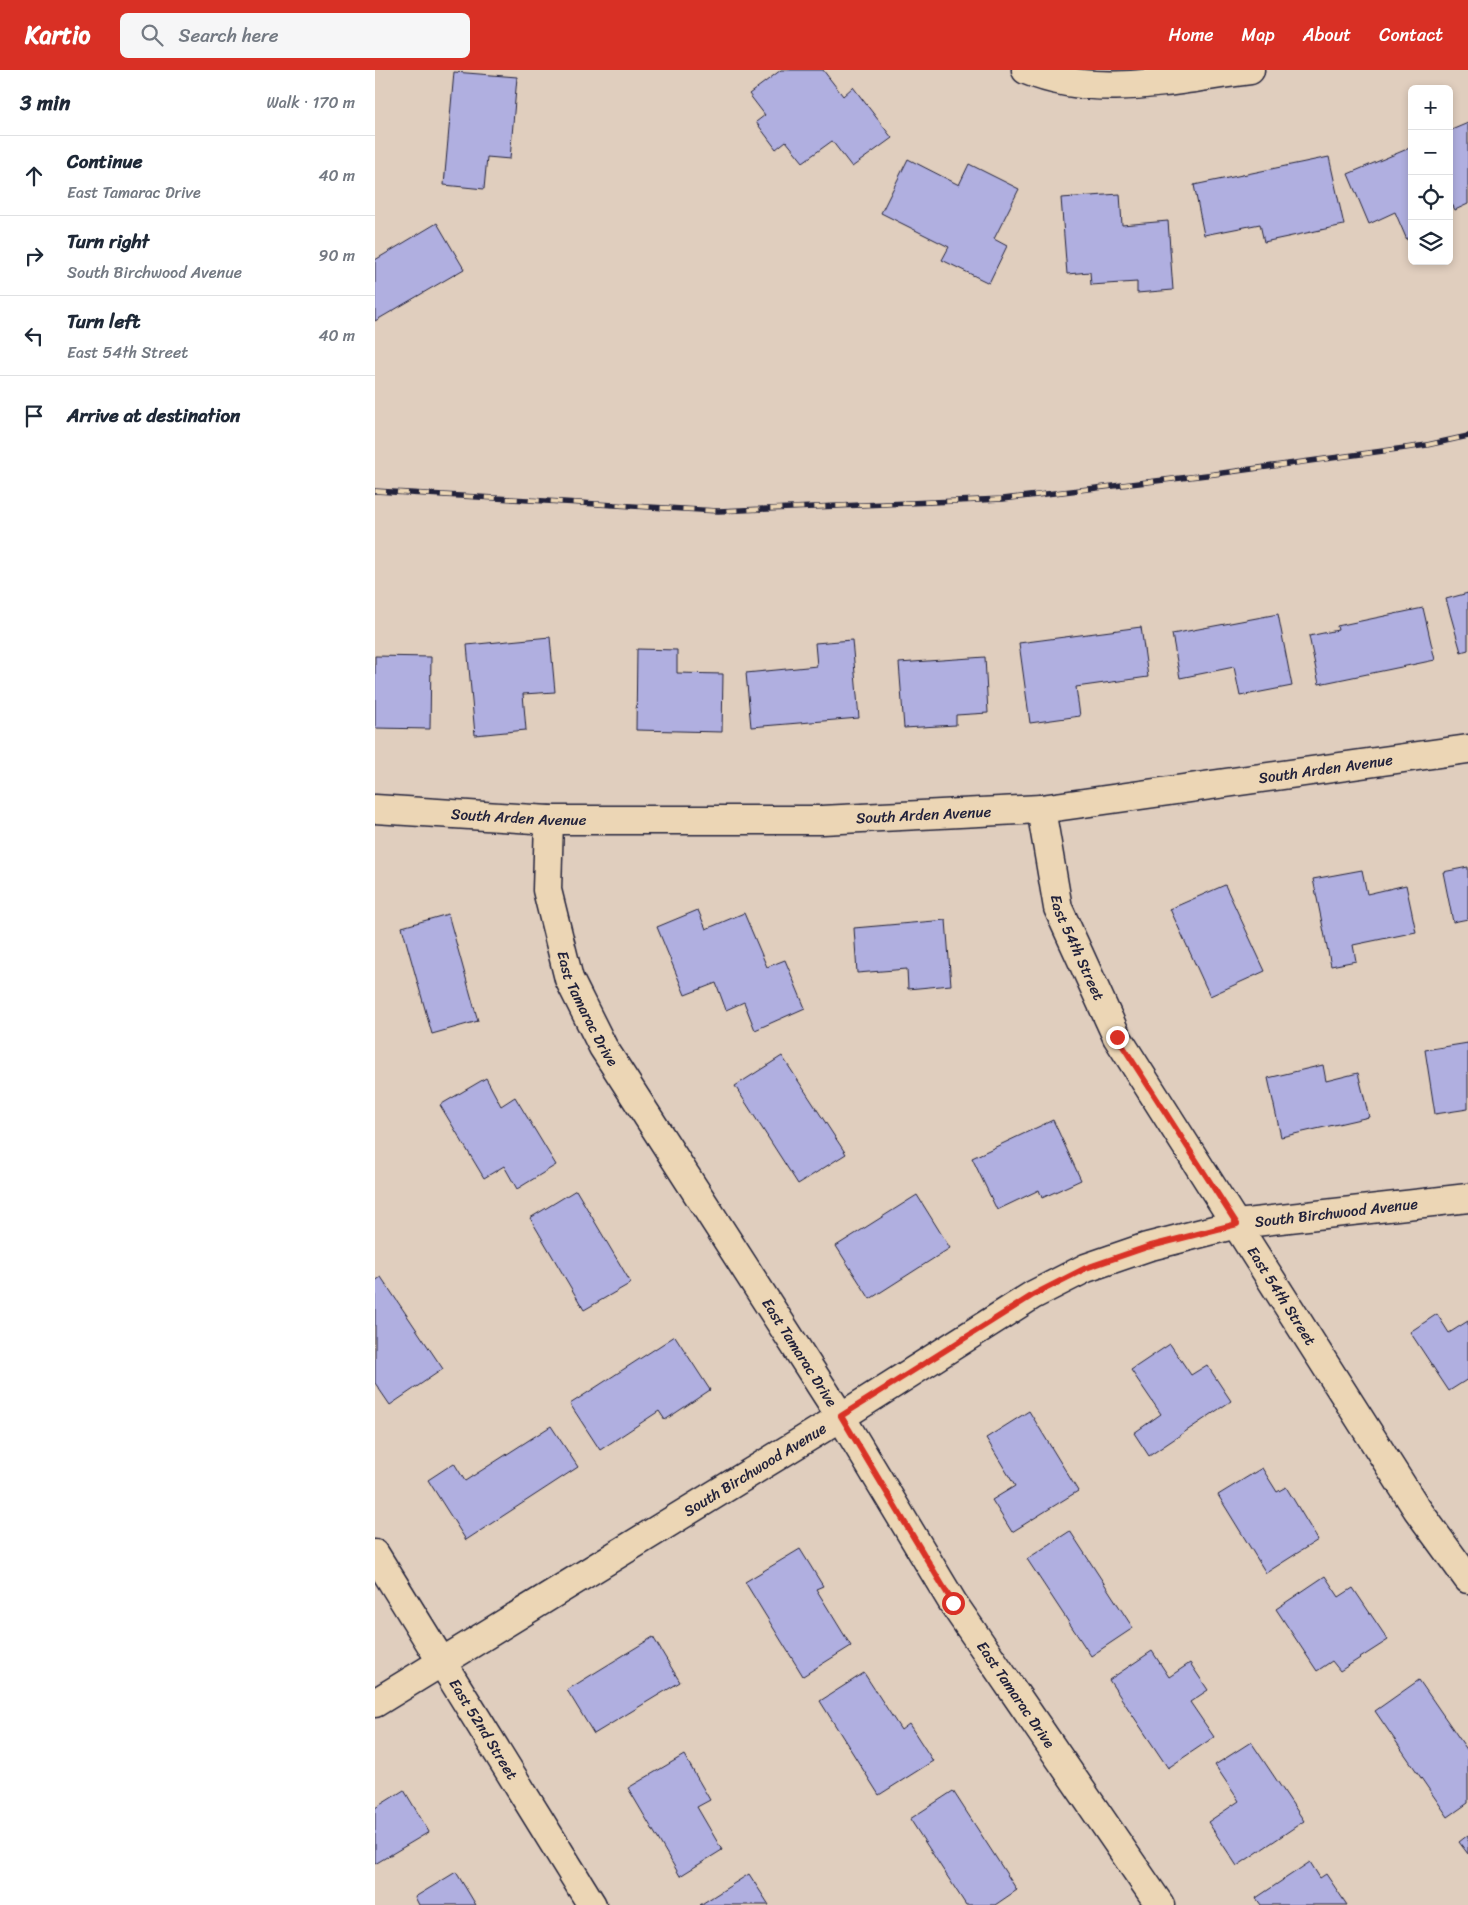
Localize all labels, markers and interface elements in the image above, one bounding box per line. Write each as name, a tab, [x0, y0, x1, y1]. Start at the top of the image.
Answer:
search box	[120, 13, 470, 58]
text: Kartio	[25, 14, 90, 56]
text: Search here	[178, 19, 279, 52]
text: Home	[1169, 19, 1214, 51]
text: Map	[1242, 19, 1275, 51]
text: About	[1303, 19, 1351, 51]
text: Contact	[1379, 19, 1443, 51]
icon: search	[138, 21, 166, 49]
text: 3 min	[20, 84, 70, 122]
map controls	[1408, 85, 1453, 265]
button: +	[1408, 85, 1453, 130]
text: Walk · 170 m	[266, 88, 355, 117]
button: −	[1408, 130, 1453, 175]
text: Continue	[67, 145, 143, 178]
text: 40 m	[318, 161, 355, 190]
icon: ahead	[20, 162, 48, 190]
button: locate	[1408, 175, 1453, 220]
text: East Tamarac Drive	[67, 178, 201, 207]
button: layers	[1408, 220, 1453, 265]
text: Turn right	[67, 225, 149, 258]
text: 90 m	[319, 241, 355, 270]
icon: right	[20, 242, 48, 270]
text: South Birchwood Avenue	[67, 258, 242, 287]
text: Turn left	[67, 305, 140, 338]
text: 40 m	[318, 321, 355, 350]
icon: left	[20, 322, 48, 350]
text: East 54th Street	[67, 338, 188, 367]
text: Arrive at destination	[67, 399, 240, 432]
icon: arrive	[20, 402, 48, 430]
street label: South Arden Avenue	[1257, 747, 1395, 791]
street label: South Arden Avenue	[855, 799, 992, 831]
street label: South Arden Avenue	[450, 801, 587, 833]
street label: East 54th Street	[1043, 893, 1112, 1005]
street label: East Tamarac Drive	[550, 948, 625, 1072]
route end	[1106, 1026, 1129, 1049]
street label: South Birchwood Avenue	[1253, 1191, 1420, 1235]
street label: East 54th Street	[1240, 1241, 1323, 1351]
street label: East Tamarac Drive	[755, 1293, 844, 1412]
street label: South Birchwood Avenue	[678, 1416, 832, 1524]
route start	[942, 1592, 965, 1615]
street label: East Tamarac Drive	[970, 1636, 1062, 1754]
street label: East 52nd Street	[442, 1673, 525, 1785]

